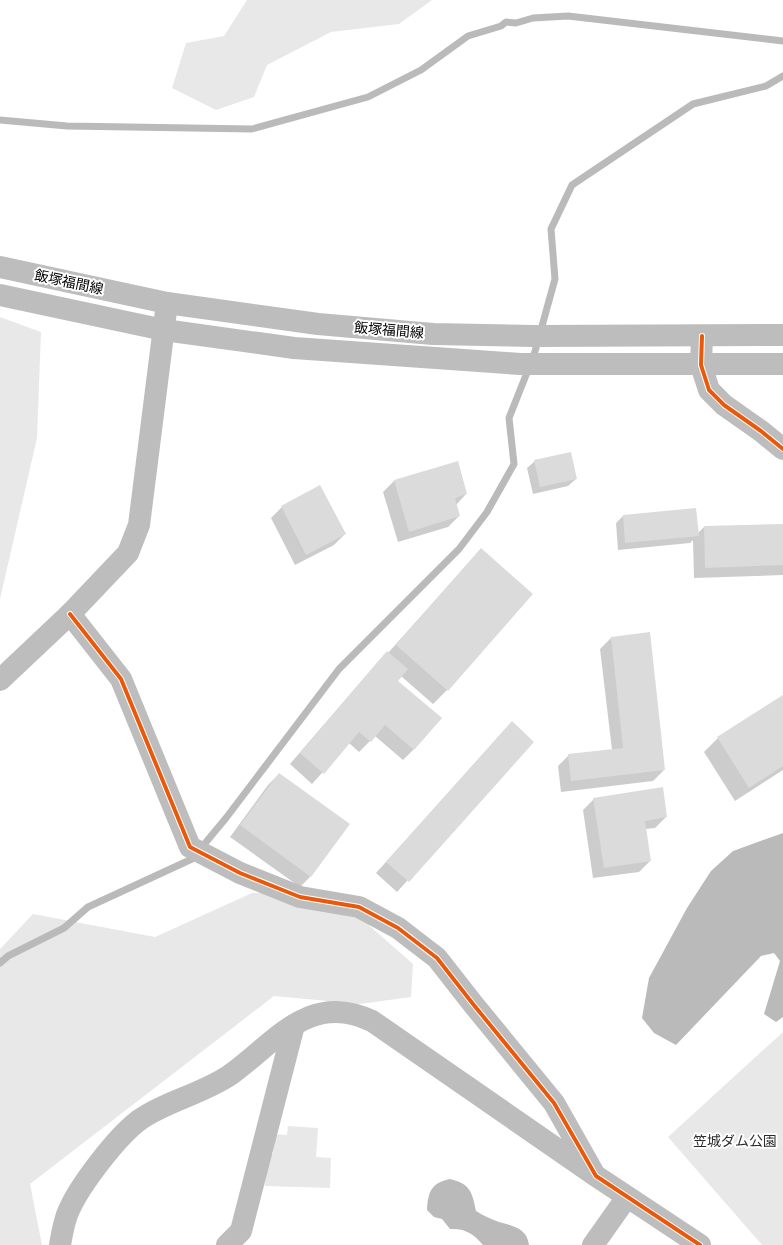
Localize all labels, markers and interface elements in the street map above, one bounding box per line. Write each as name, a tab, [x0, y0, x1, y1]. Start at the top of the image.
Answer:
street label: 飯塚福間線	[33, 266, 105, 299]
street label: 飯塚福間線	[353, 318, 425, 343]
park label: 笠城ダム公園	[693, 1132, 777, 1151]

